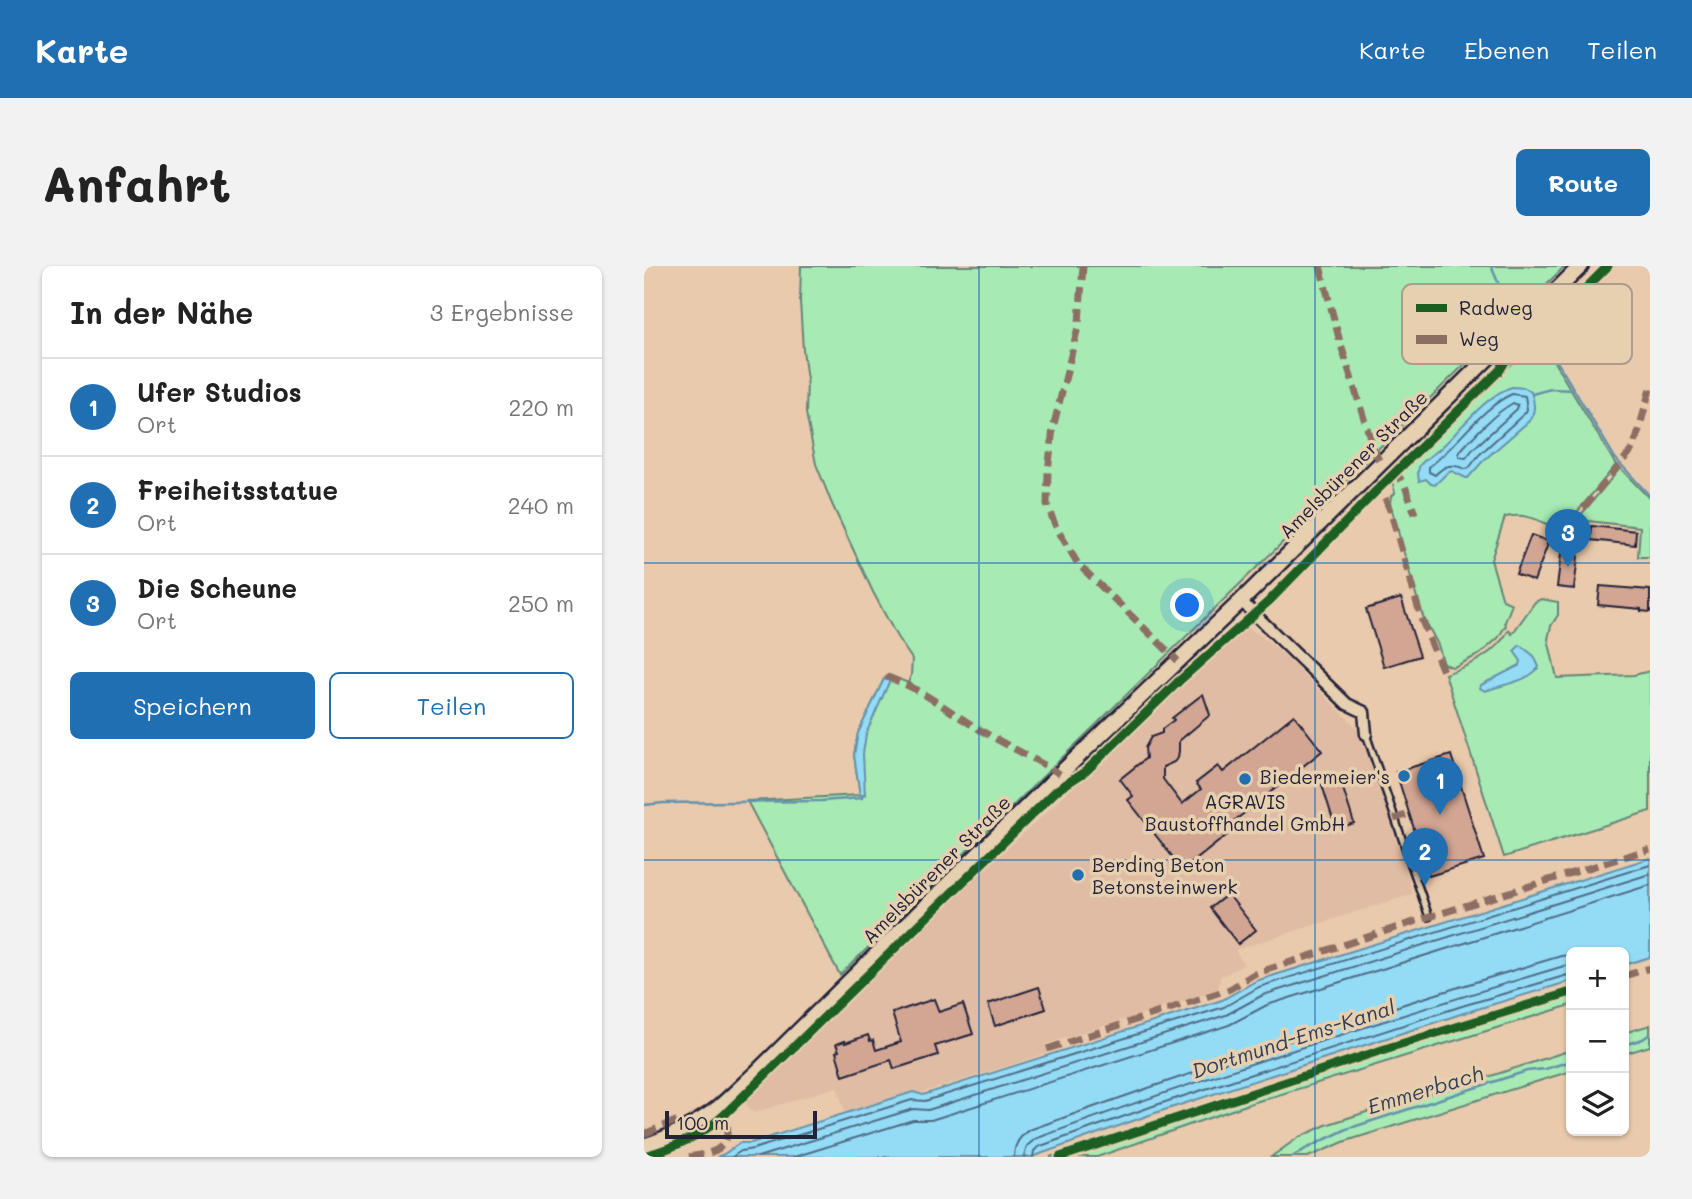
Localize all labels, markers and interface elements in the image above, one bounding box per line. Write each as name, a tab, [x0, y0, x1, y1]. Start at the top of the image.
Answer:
text: Karte	[35, 28, 129, 71]
text: Karte	[1359, 34, 1426, 65]
text: Ebenen	[1464, 34, 1549, 65]
text: Teilen	[1587, 34, 1657, 65]
button: Route	[1516, 149, 1650, 216]
text: Anfahrt	[42, 151, 231, 214]
legend	[1402, 284, 1632, 364]
text: In der Nähe	[70, 292, 253, 332]
text: Radweg	[1459, 295, 1533, 320]
text: 3 Ergebnisse	[430, 297, 574, 327]
text: Weg	[1459, 326, 1498, 351]
text: Ufer Studios	[137, 375, 302, 409]
street label: Amelsbürener Straße	[1273, 384, 1433, 544]
text: 1	[88, 392, 98, 422]
text: 220 m	[508, 392, 574, 422]
text: Ort	[137, 409, 177, 439]
text: Freiheitsstatue	[137, 473, 338, 507]
text: 2	[87, 490, 99, 520]
text: 240 m	[508, 490, 574, 520]
text: Ort	[137, 507, 177, 537]
pin: 3	[1545, 509, 1591, 567]
text: Die Scheune	[137, 571, 297, 605]
text: 3	[86, 588, 100, 618]
text: 250 m	[508, 588, 574, 618]
your location	[1170, 588, 1204, 622]
text: Ort	[137, 605, 177, 635]
button: Speichern	[70, 672, 315, 739]
button: Teilen	[329, 672, 574, 739]
pin: 1	[1417, 757, 1463, 815]
place label: Biedermeier's	[1260, 764, 1390, 789]
marker: Biedermeier's	[1396, 768, 1412, 784]
marker: AGRAVIS Baustoffhandel GmbH	[1237, 771, 1253, 787]
street label: Amelsbürener Straße	[856, 789, 1016, 949]
place label: AGRAVIS Baustoffhandel GmbH	[1145, 789, 1345, 836]
pin: 2	[1402, 828, 1448, 886]
place label: Berding Beton Betonsteinwerk	[1092, 852, 1238, 899]
marker: Berding Beton Betonsteinwerk	[1070, 867, 1086, 883]
map controls	[1566, 947, 1629, 1136]
button: +	[1566, 947, 1629, 1010]
water label: Dortmund-Ems-Kanal	[1188, 992, 1399, 1084]
button: −	[1566, 1010, 1629, 1073]
water label: Emmerbach	[1364, 1059, 1486, 1119]
button: layers	[1566, 1073, 1629, 1136]
scale bar	[665, 1108, 817, 1140]
text: 100 m	[676, 1110, 729, 1135]

